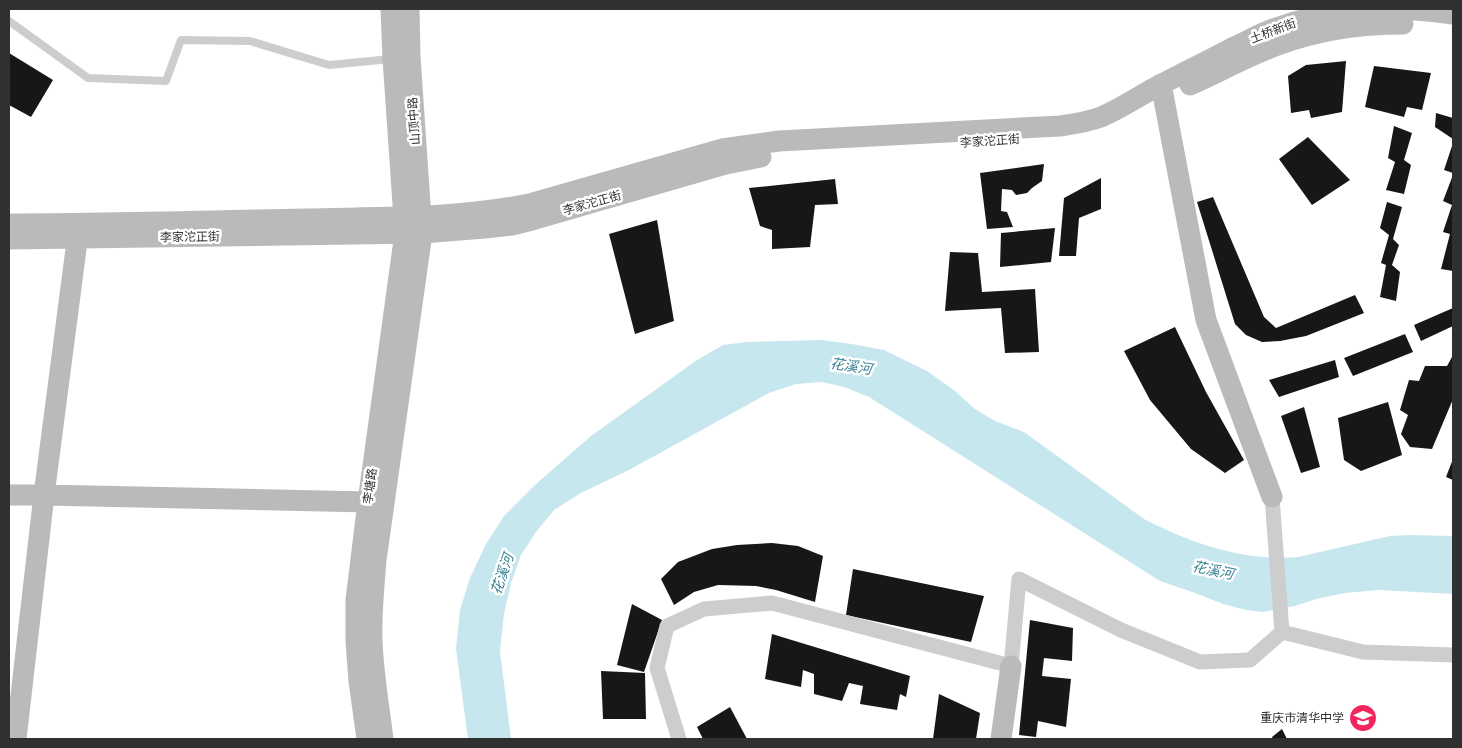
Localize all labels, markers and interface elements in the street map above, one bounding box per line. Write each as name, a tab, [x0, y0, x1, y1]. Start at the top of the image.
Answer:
street label: 土桥新街	[1247, 13, 1299, 48]
street label: 山顶中路	[402, 96, 425, 146]
street label: 李家沱正街	[959, 129, 1021, 152]
street label: 李家沱正街	[560, 185, 623, 220]
street label: 李家沱正街	[160, 226, 220, 247]
water label: 花溪河	[829, 352, 876, 380]
street label: 李塘路	[358, 467, 381, 505]
water label: 花溪河	[485, 548, 519, 597]
water label: 花溪河	[1190, 555, 1239, 585]
school or university icon: 重庆市清华中学	[1348, 703, 1378, 733]
place label: 重庆市清华中学	[1260, 708, 1344, 727]

